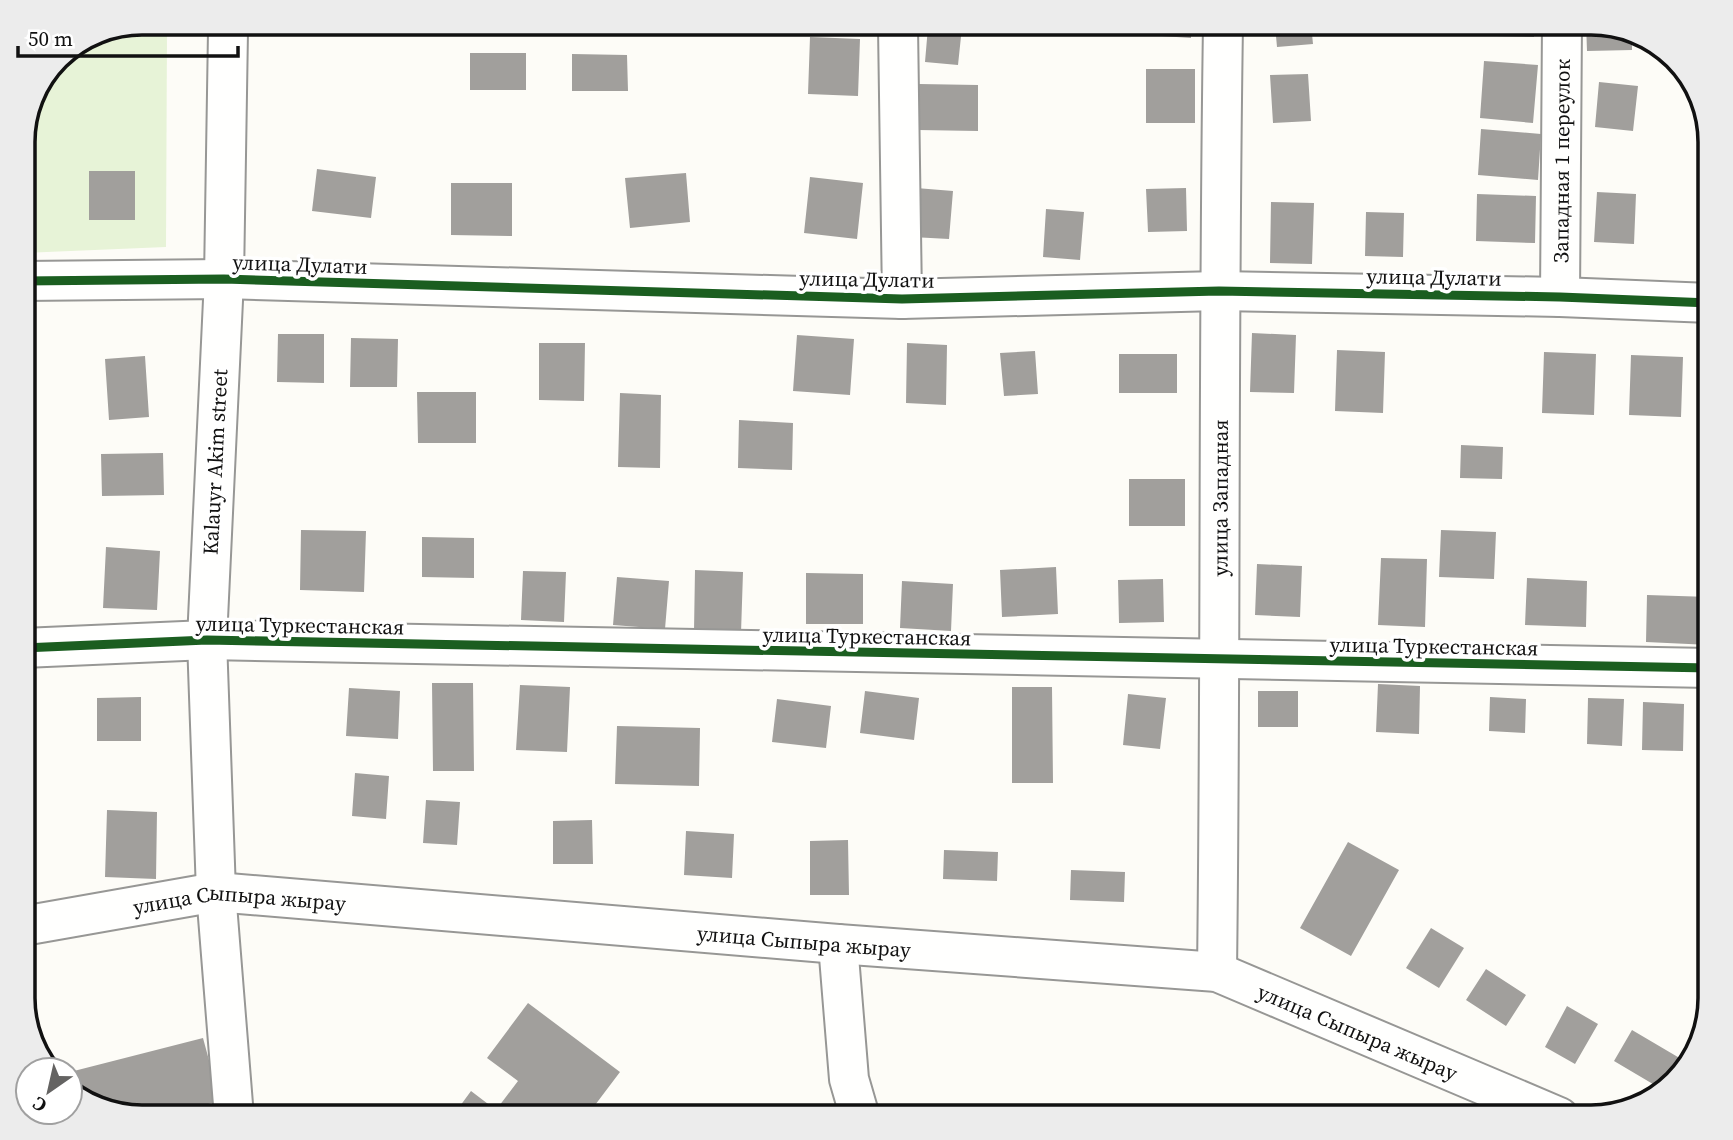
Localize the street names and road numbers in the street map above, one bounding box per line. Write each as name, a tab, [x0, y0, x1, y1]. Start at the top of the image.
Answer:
street label: Западная 1 переулок	[1546, 58, 1576, 263]
street label: улица Дулати	[232, 247, 368, 281]
street label: улица Дулати	[1366, 261, 1502, 293]
street label: улица Дулати	[799, 263, 935, 295]
street label: Kalauyr Akim street	[196, 368, 234, 556]
street label: улица Западная	[1205, 419, 1234, 577]
street label: улица Туркестанская	[195, 609, 405, 641]
street label: улица Туркестанская	[762, 620, 972, 652]
street label: улица Туркестанская	[1329, 630, 1539, 662]
street label: улица Сыпыра жырау	[131, 877, 347, 921]
street label: улица Сыпыра жырау	[696, 918, 912, 964]
street label: улица Сыпыра жырау	[1253, 976, 1462, 1087]

